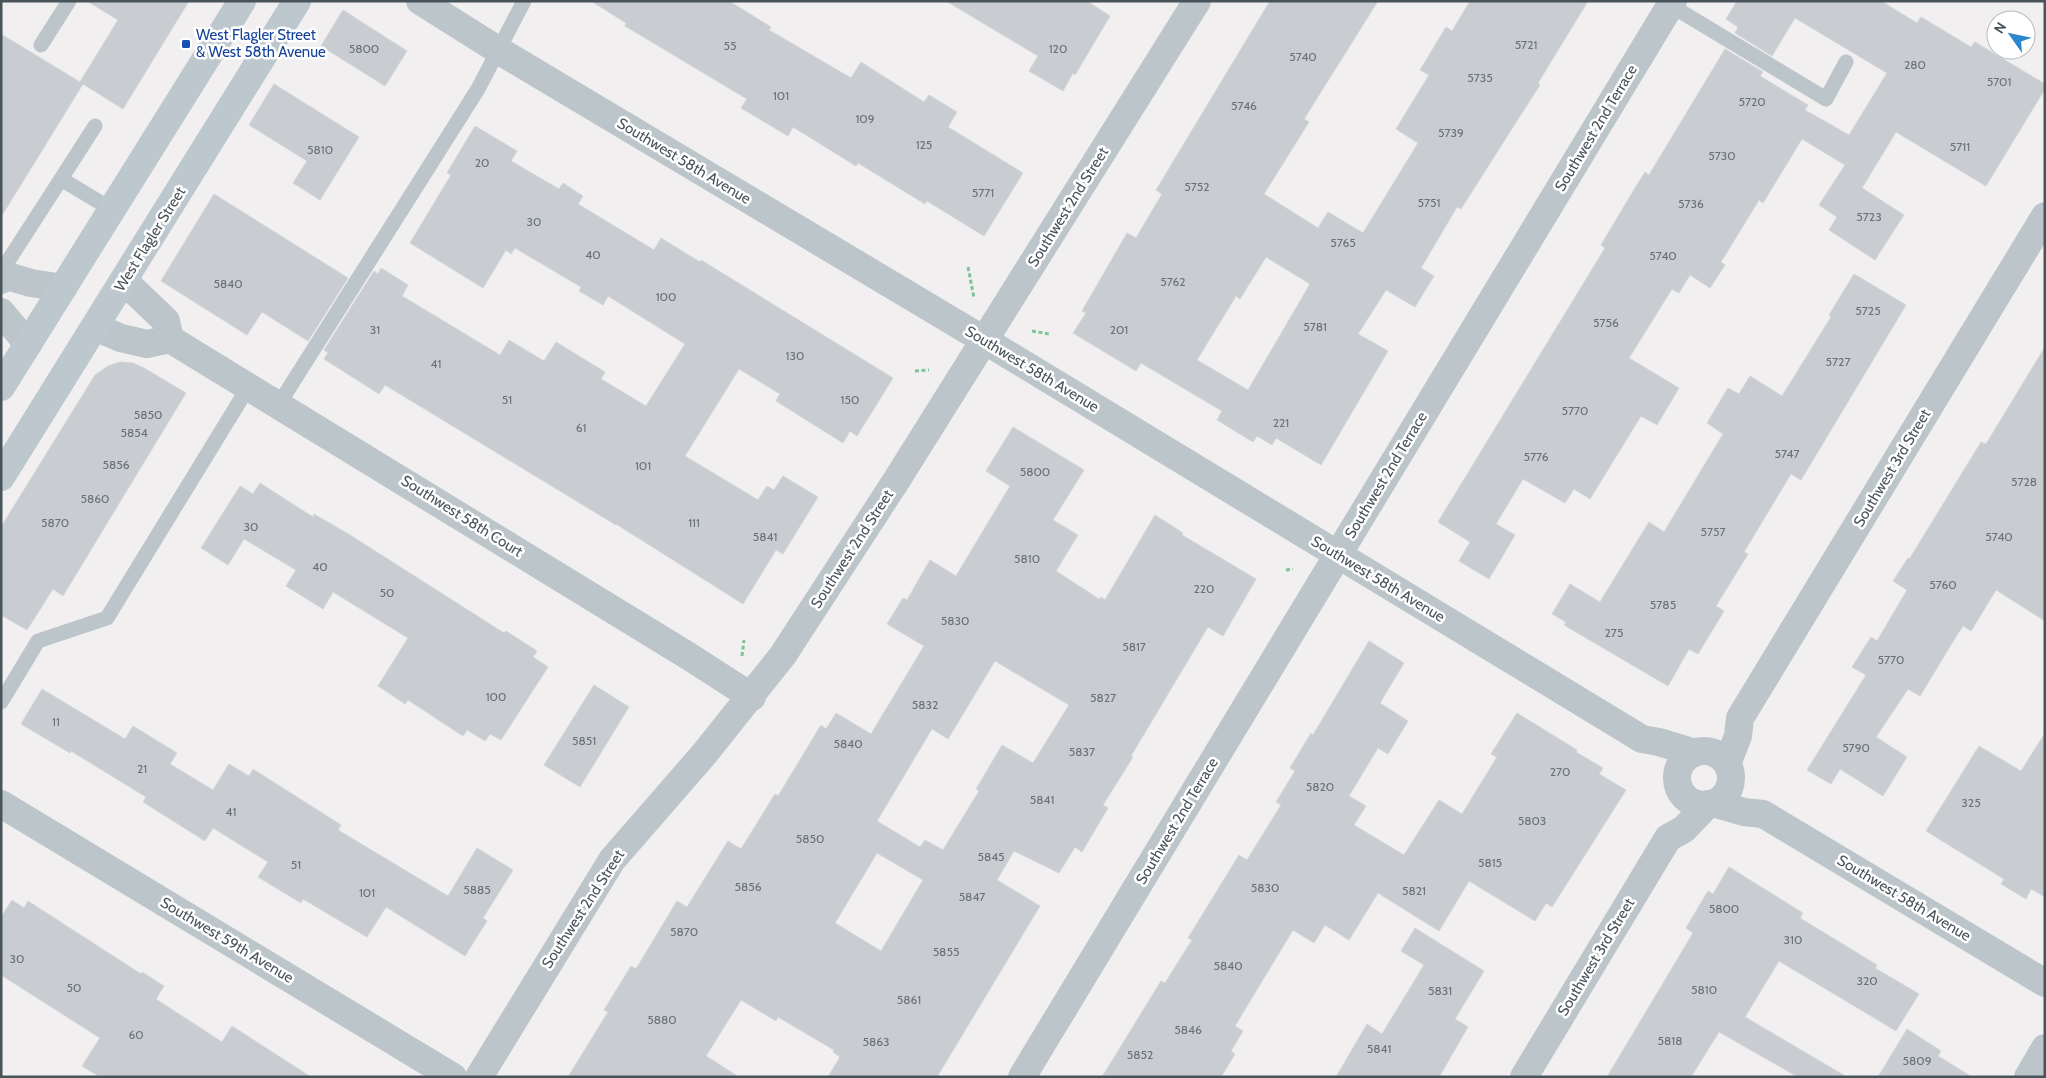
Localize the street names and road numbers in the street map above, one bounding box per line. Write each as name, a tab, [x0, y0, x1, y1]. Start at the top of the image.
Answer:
street label: Southwest 2nd Terrace	[1551, 61, 1641, 195]
street label: Southwest 58th Avenue	[614, 114, 754, 208]
street label: Southwest 2nd Street	[1024, 144, 1112, 270]
street label: West Flagler Street	[111, 183, 189, 295]
street label: Southwest 58th Avenue	[962, 322, 1102, 416]
street label: Southwest 3rd Street	[1850, 406, 1934, 530]
street label: Southwest 2nd Terrace	[1341, 408, 1431, 542]
street label: Southwest 58th Court	[398, 471, 526, 561]
street label: Southwest 2nd Street	[807, 486, 897, 612]
street label: Southwest 58th Avenue	[1308, 532, 1448, 626]
street label: Southwest 2nd Terrace	[1132, 754, 1222, 888]
street label: Southwest 2nd Street	[538, 846, 628, 972]
street label: Southwest 58th Avenue	[1834, 851, 1974, 945]
street label: Southwest 59th Avenue	[157, 893, 297, 987]
street label: Southwest 3rd Street	[1554, 895, 1638, 1019]

